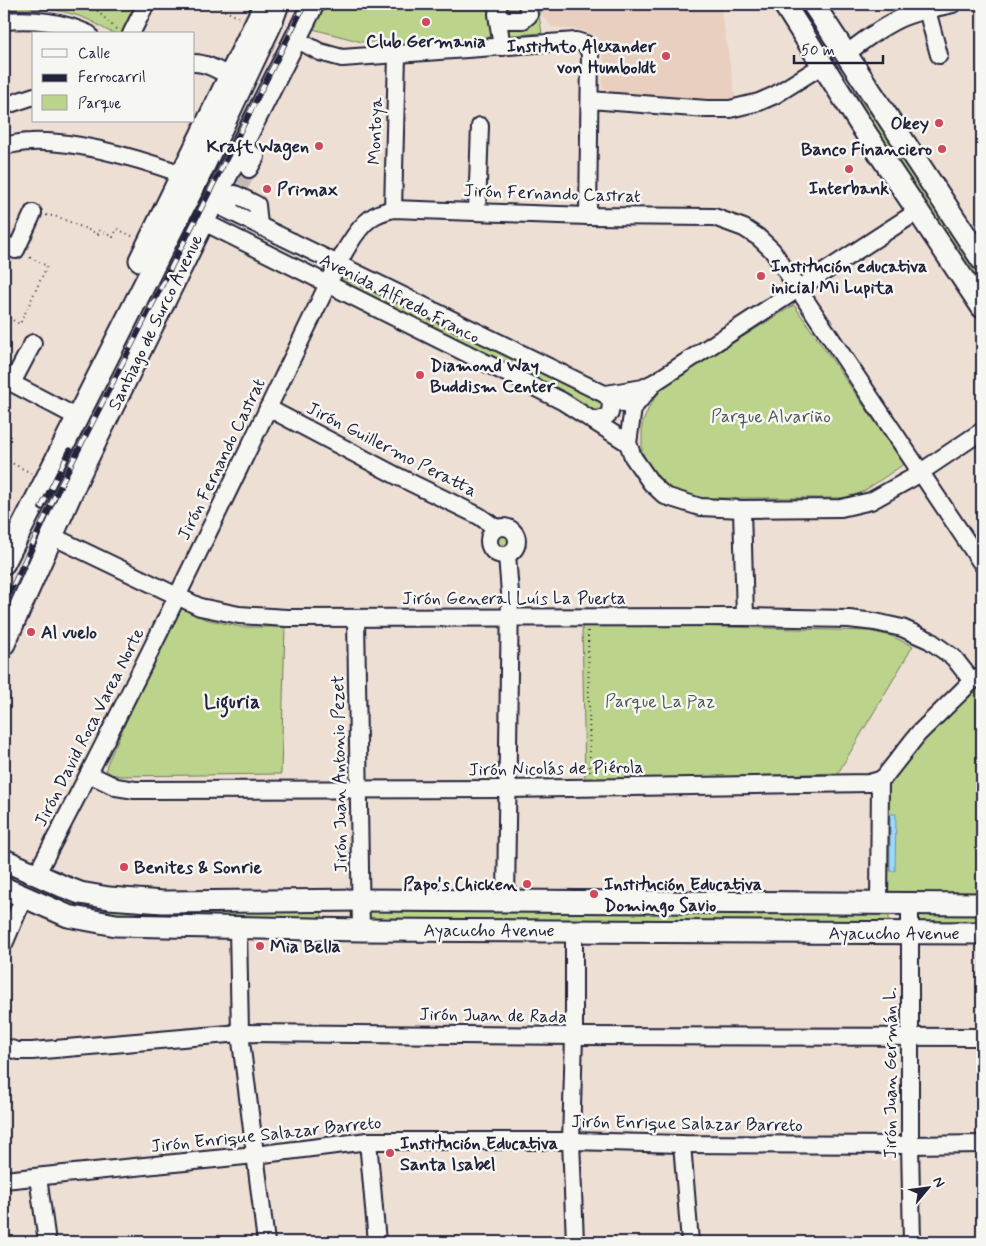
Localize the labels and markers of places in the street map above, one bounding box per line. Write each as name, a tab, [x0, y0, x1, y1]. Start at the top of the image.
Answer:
marker: Club Germania	[420, 16, 432, 28]
place label: Club Germania	[366, 30, 486, 54]
place label: Instituto Alexander von Humboldt	[507, 35, 657, 80]
marker: Instituto Alexander von Humboldt	[660, 50, 672, 62]
place label: Okey	[890, 112, 929, 136]
marker: Okey	[933, 117, 945, 129]
place label: Kraft Wagen	[207, 135, 309, 161]
place label: Banco Financiero	[801, 138, 933, 162]
marker: Kraft Wagen	[313, 140, 325, 152]
marker: Banco Financiero	[936, 143, 948, 155]
marker: Interbank	[843, 163, 855, 175]
place label: Interbank	[809, 177, 889, 201]
place label: Primax	[277, 178, 339, 202]
marker: Primax	[261, 183, 273, 195]
place label: Institución educativa inicial Mi Lupita	[771, 255, 927, 300]
marker: Institución educativa inicial Mi Lupita	[755, 270, 767, 282]
place label: Diamond Way Buddism Center	[430, 354, 555, 399]
marker: Diamond Way Buddism Center	[414, 369, 426, 381]
place label: Al vuelo	[41, 621, 97, 645]
marker: Al vuelo	[25, 626, 37, 638]
place label: Benites & Sonrie	[134, 856, 263, 880]
marker: Benites & Sonrie	[118, 861, 130, 873]
place label: Papo's Chicken	[403, 873, 518, 897]
place label: Institución Educativa Domingo Savio	[604, 873, 762, 918]
marker: Papo's Chicken	[521, 878, 533, 890]
marker: Institución Educativa Domingo Savio	[588, 888, 600, 900]
place label: Mia Bella	[270, 935, 341, 959]
marker: Mia Bella	[254, 940, 266, 952]
place label: Institución Educativa Santa Isabel	[400, 1132, 558, 1177]
marker: Institución Educativa Santa Isabel	[384, 1147, 396, 1159]

